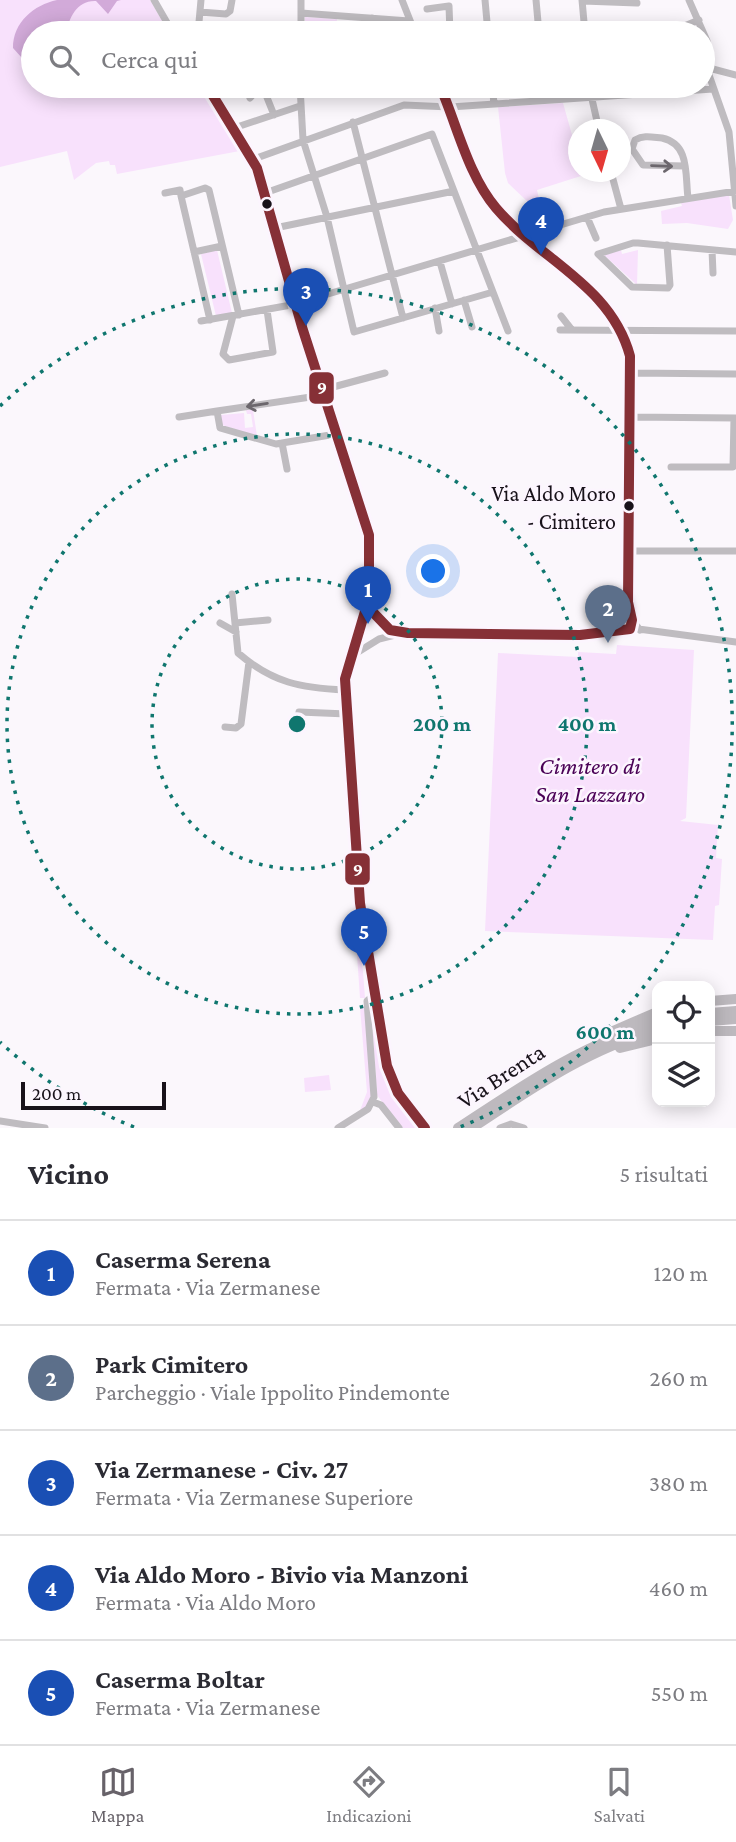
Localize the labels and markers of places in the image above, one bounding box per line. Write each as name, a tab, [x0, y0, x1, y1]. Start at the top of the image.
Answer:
unlabelled marker	[260, 197, 274, 211]
pin: 4	[518, 197, 564, 255]
pin: 3	[283, 268, 329, 326]
place label: Via Aldo Moro - Cimitero	[491, 481, 616, 534]
marker: Via Aldo Moro - Cimitero	[622, 499, 636, 513]
pin: 1	[345, 566, 391, 624]
pin: 2	[585, 585, 631, 643]
centre of rings	[285, 712, 309, 736]
pin: 5	[341, 908, 387, 966]

